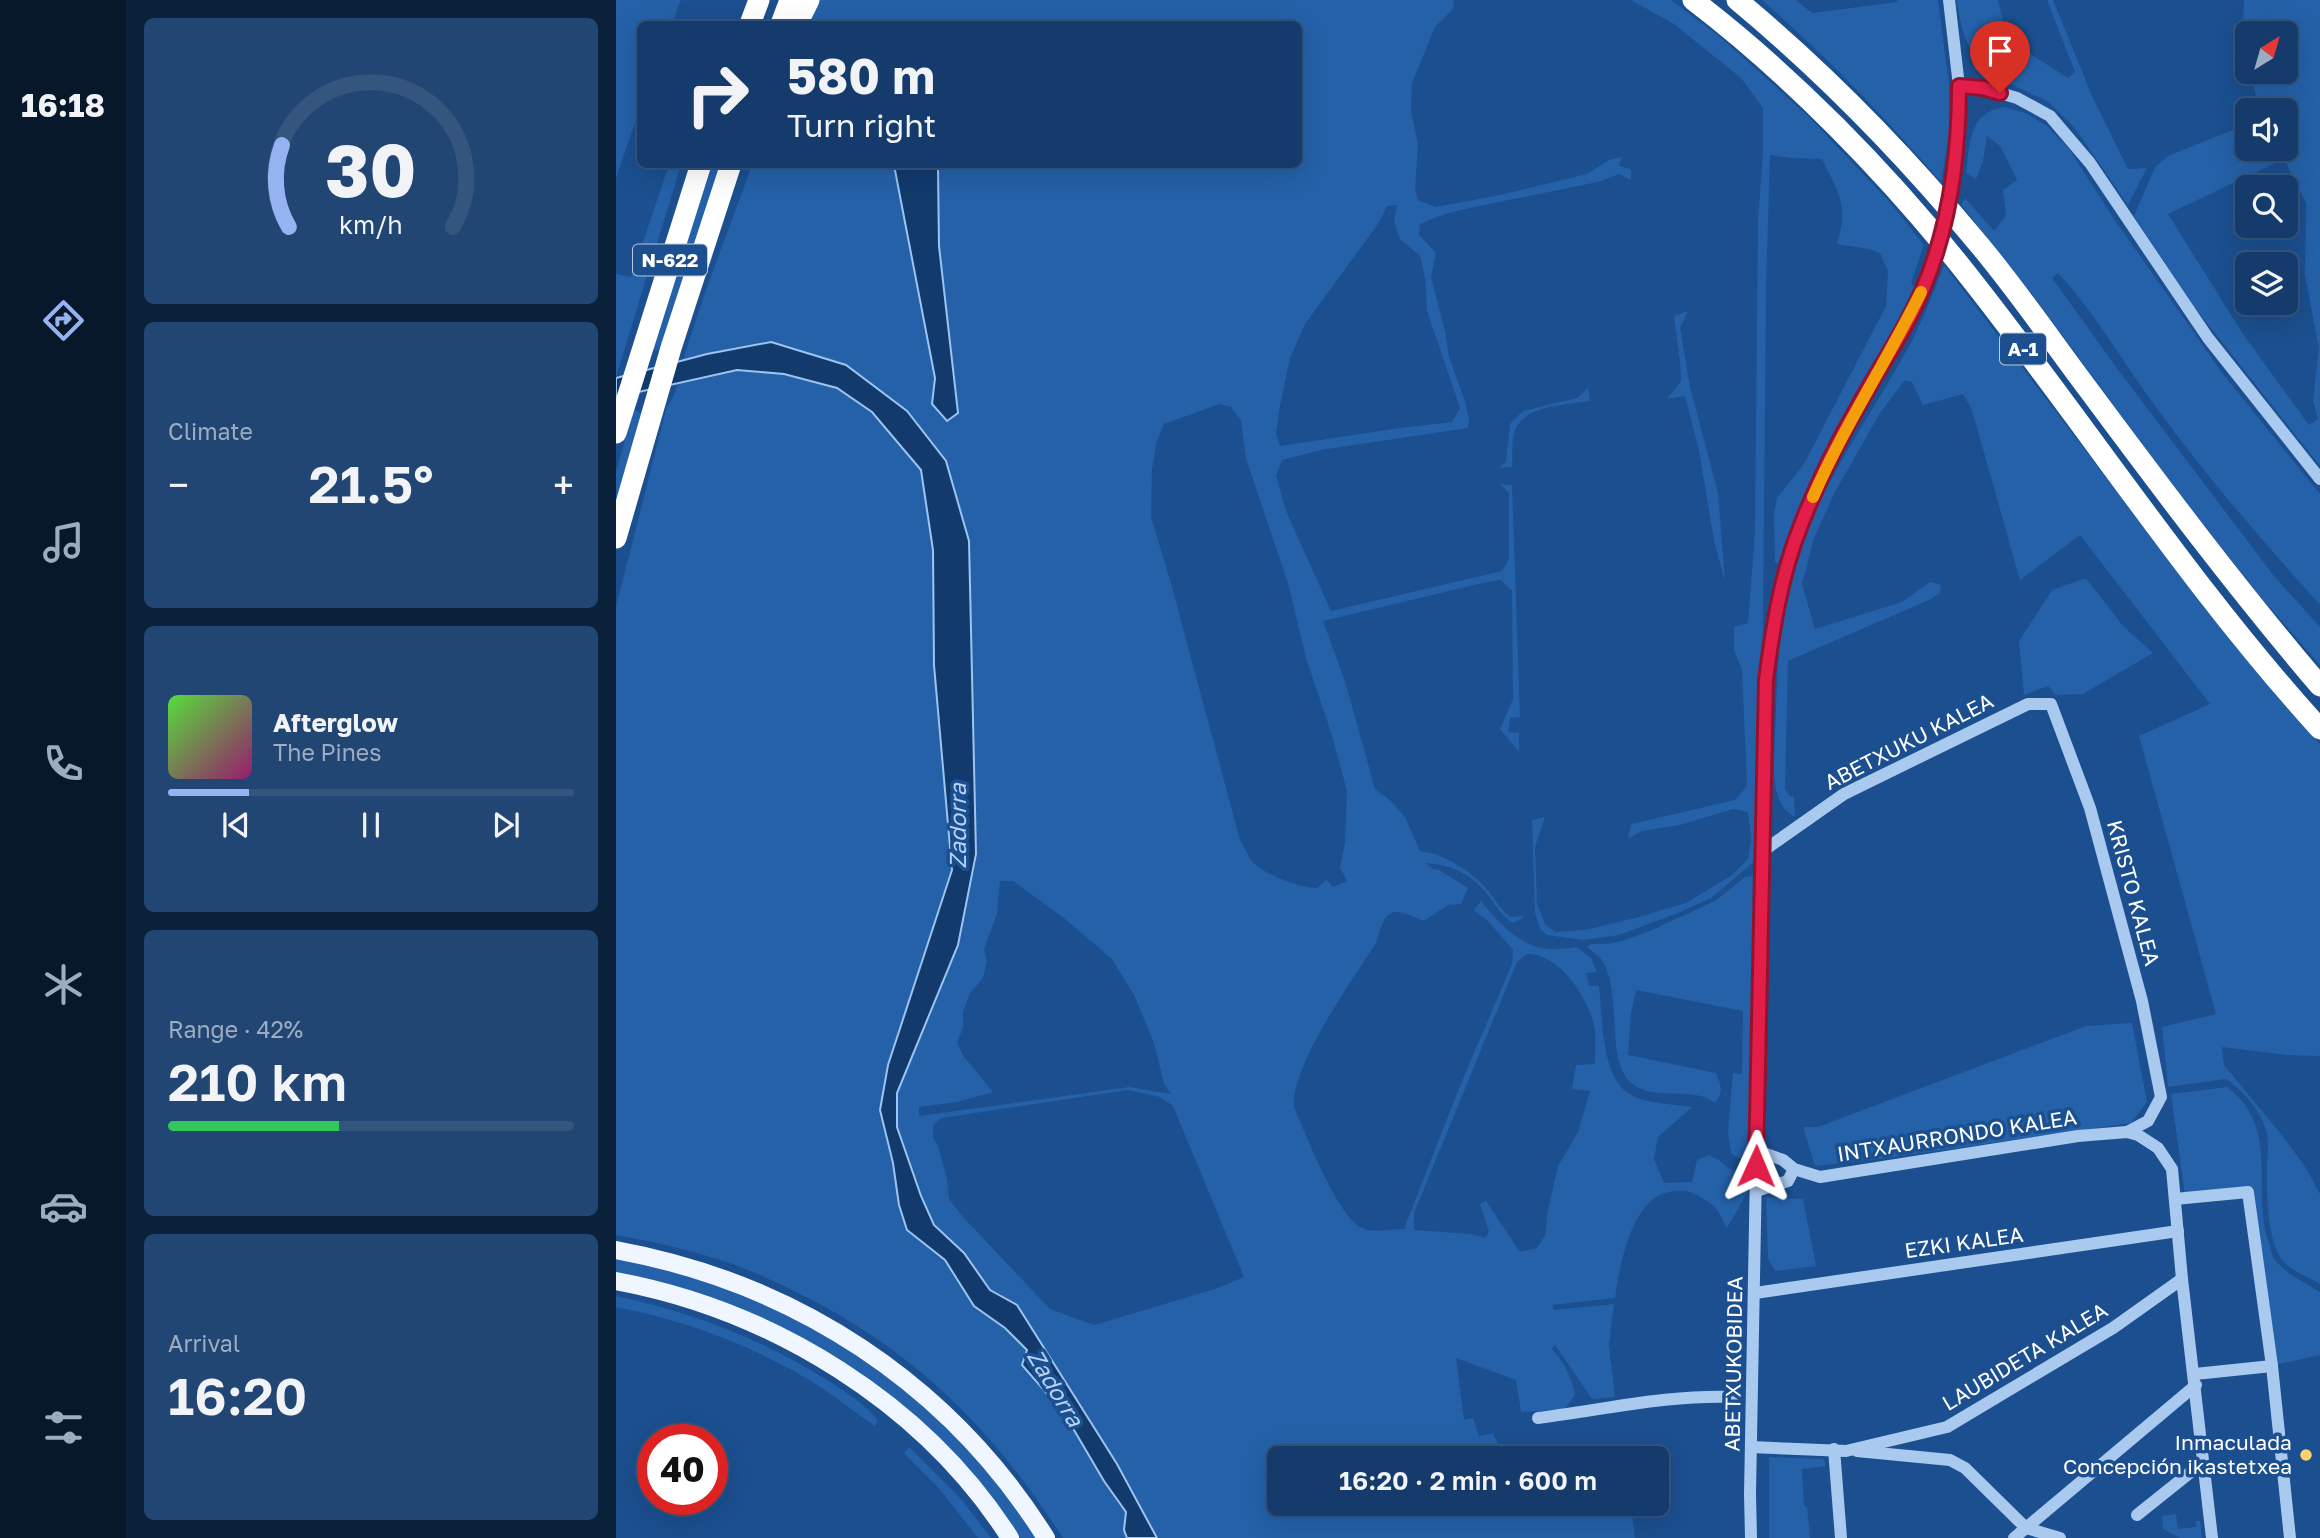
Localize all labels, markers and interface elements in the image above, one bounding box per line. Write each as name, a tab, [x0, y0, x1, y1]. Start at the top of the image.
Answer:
pin	[1970, 21, 2030, 93]
north arrow	[2235, 21, 2298, 84]
map controls	[2235, 21, 2298, 315]
icon: arrive	[1981, 32, 2019, 70]
text: 580 m	[787, 46, 935, 105]
icon: right	[672, 49, 763, 140]
text: 16:18	[21, 86, 105, 124]
button: sound	[2235, 98, 2298, 161]
text: Turn right	[787, 106, 936, 144]
text: 30	[325, 126, 417, 213]
button: search	[2235, 175, 2298, 238]
text: km/h	[339, 209, 403, 240]
road number: N-622	[633, 244, 707, 276]
button: layers	[2235, 252, 2298, 315]
icon: directions	[39, 296, 88, 345]
road number: A-1	[2000, 334, 2046, 364]
text: Climate	[168, 417, 253, 445]
text: 21.5°	[309, 452, 433, 514]
text: −	[168, 462, 189, 507]
text: +	[553, 462, 574, 507]
icon: music	[39, 518, 88, 567]
street label: ABETXUKU KALEA	[1820, 687, 1997, 795]
text: Afterglow	[273, 707, 398, 738]
text: The Pines	[273, 738, 381, 766]
icon: phone	[39, 739, 88, 788]
water label: Zadorra	[943, 782, 971, 869]
icon: previous	[217, 806, 255, 844]
icon: pause	[352, 806, 390, 844]
icon: next	[487, 806, 525, 844]
street label: KRISTO KALEA	[2102, 817, 2166, 968]
icon: climate	[39, 960, 88, 1009]
text: Range · 42%	[168, 1015, 303, 1043]
text: 210 km	[168, 1050, 347, 1112]
street label: INTXAURRONDO KALEA	[1835, 1103, 2078, 1167]
position arrow	[1719, 1129, 1793, 1203]
icon: car	[39, 1182, 88, 1231]
street label: EZKI KALEA	[1903, 1221, 2025, 1263]
street label: ABETXUKOBIDEA	[1718, 1276, 1748, 1452]
street label: LAUBIDETA KALEA	[1937, 1297, 2112, 1416]
text: Arrival	[168, 1329, 240, 1357]
water label: Zadorra	[1022, 1344, 1090, 1432]
text: 16:20	[168, 1364, 307, 1426]
icon: filters	[39, 1403, 88, 1452]
speed limit sign: 40	[637, 1424, 728, 1515]
place label: Inmaculada Concepción ikastetxea	[2063, 1429, 2292, 1479]
marker: Inmaculada Concepción ikastetxea	[2298, 1447, 2314, 1463]
text: 16:20 · 2 min · 600 m	[1339, 1465, 1597, 1496]

